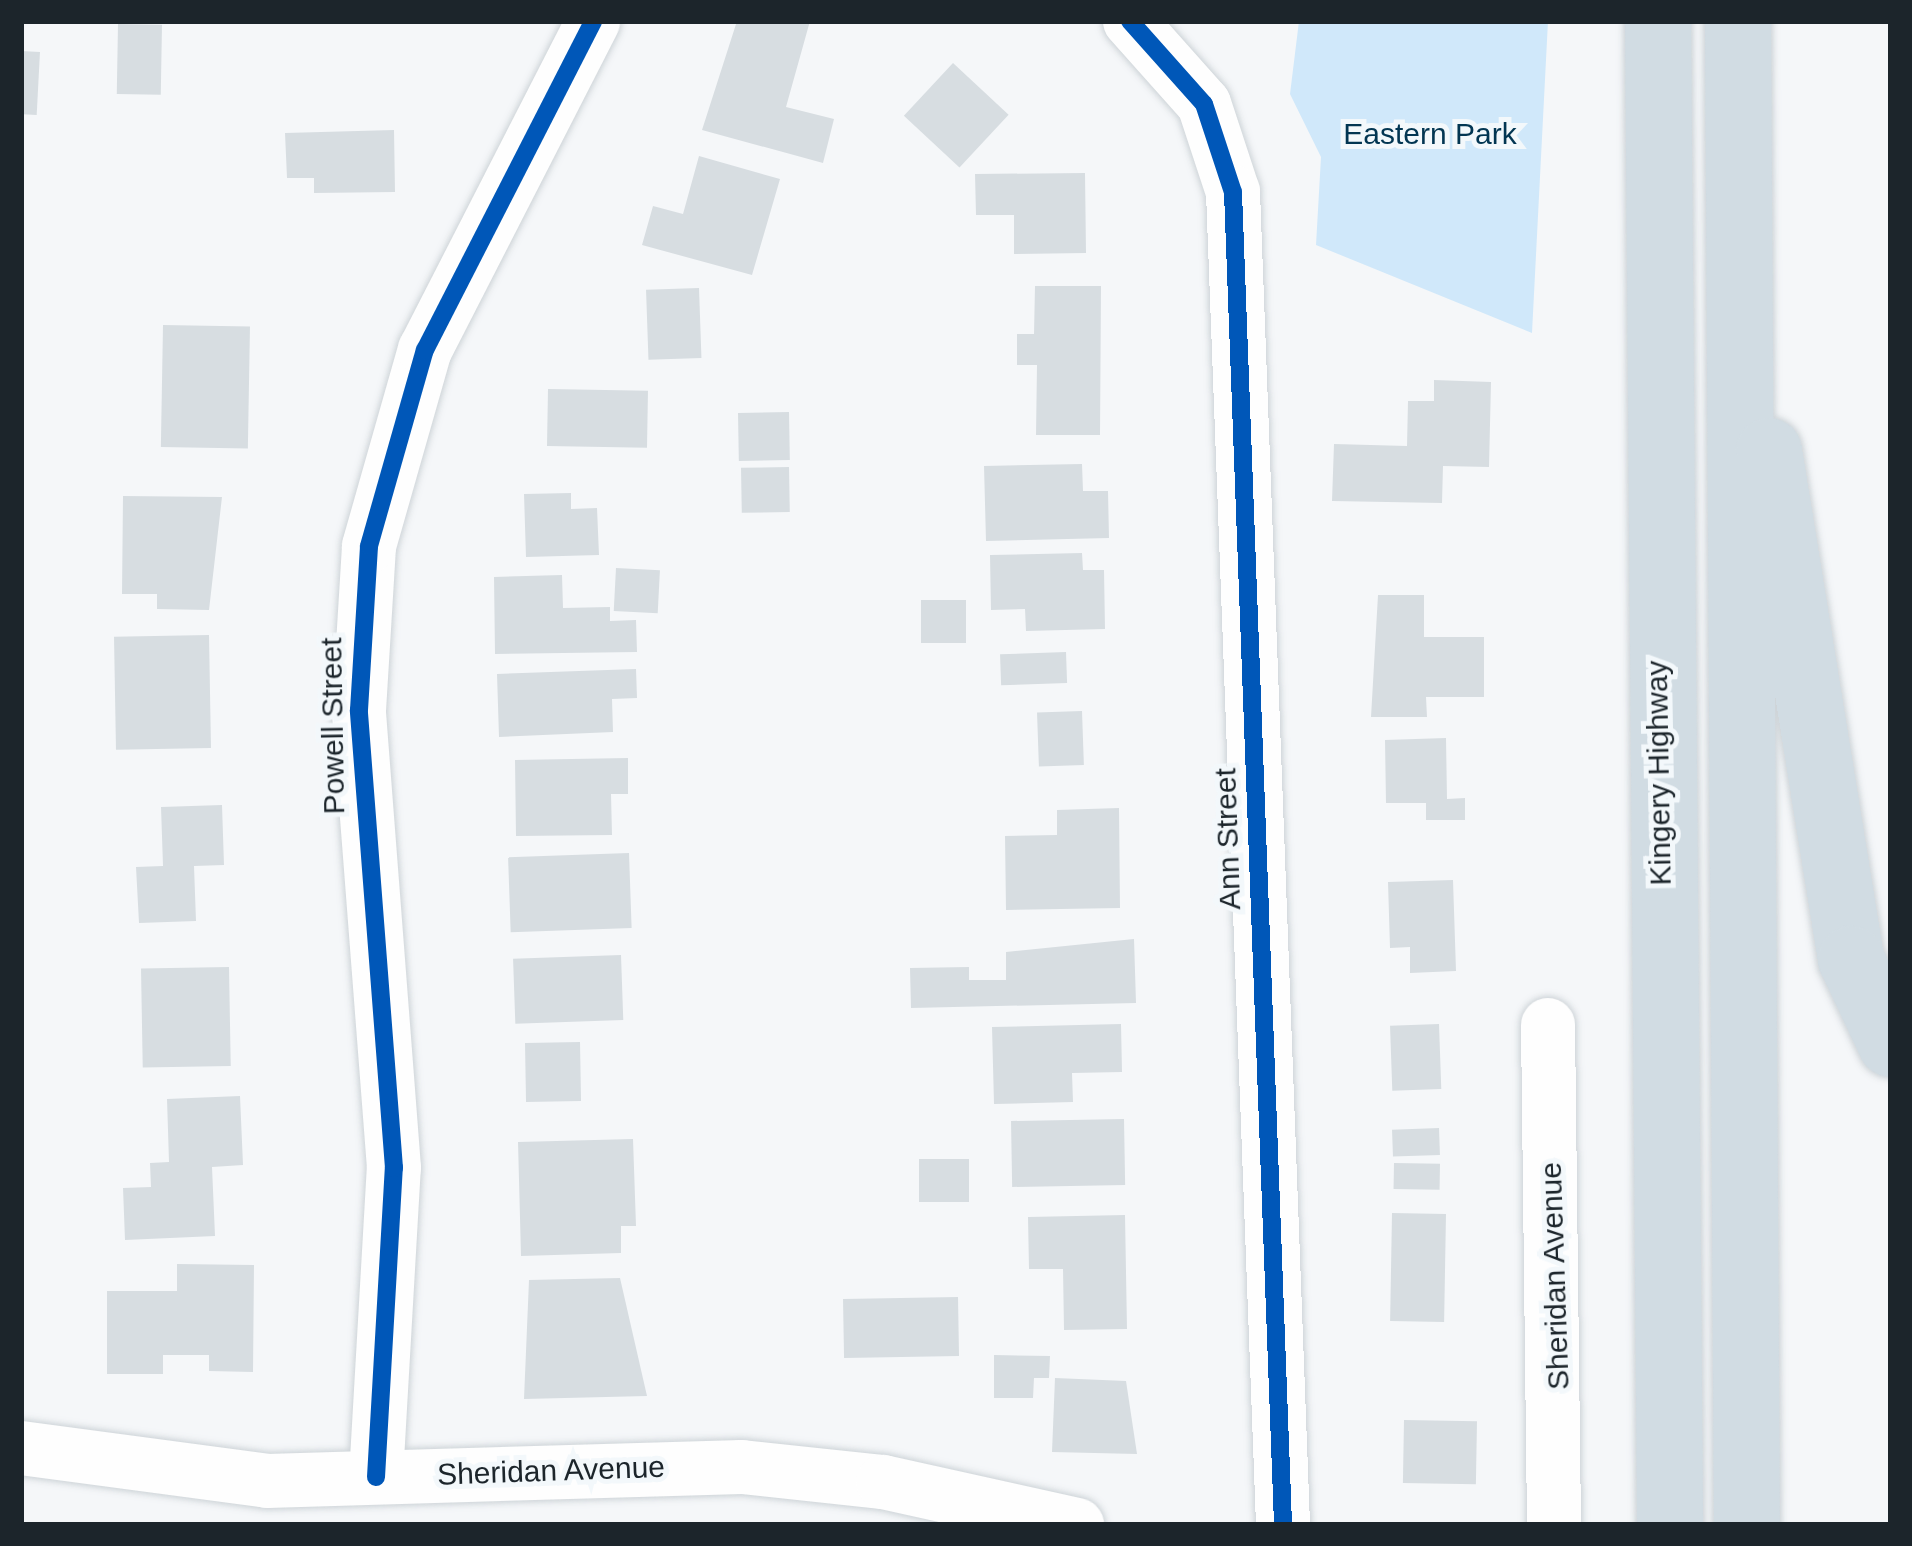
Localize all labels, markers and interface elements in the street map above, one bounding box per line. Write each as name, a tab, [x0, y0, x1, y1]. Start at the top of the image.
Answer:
park label: Eastern Park	[1343, 116, 1517, 152]
street label: Powell Street	[313, 637, 353, 815]
street label: Kingery Highway	[1639, 660, 1679, 886]
street label: Ann Street	[1208, 768, 1248, 910]
street label: Sheridan Avenue	[1533, 1161, 1577, 1391]
street label: Sheridan Avenue	[436, 1449, 666, 1493]

